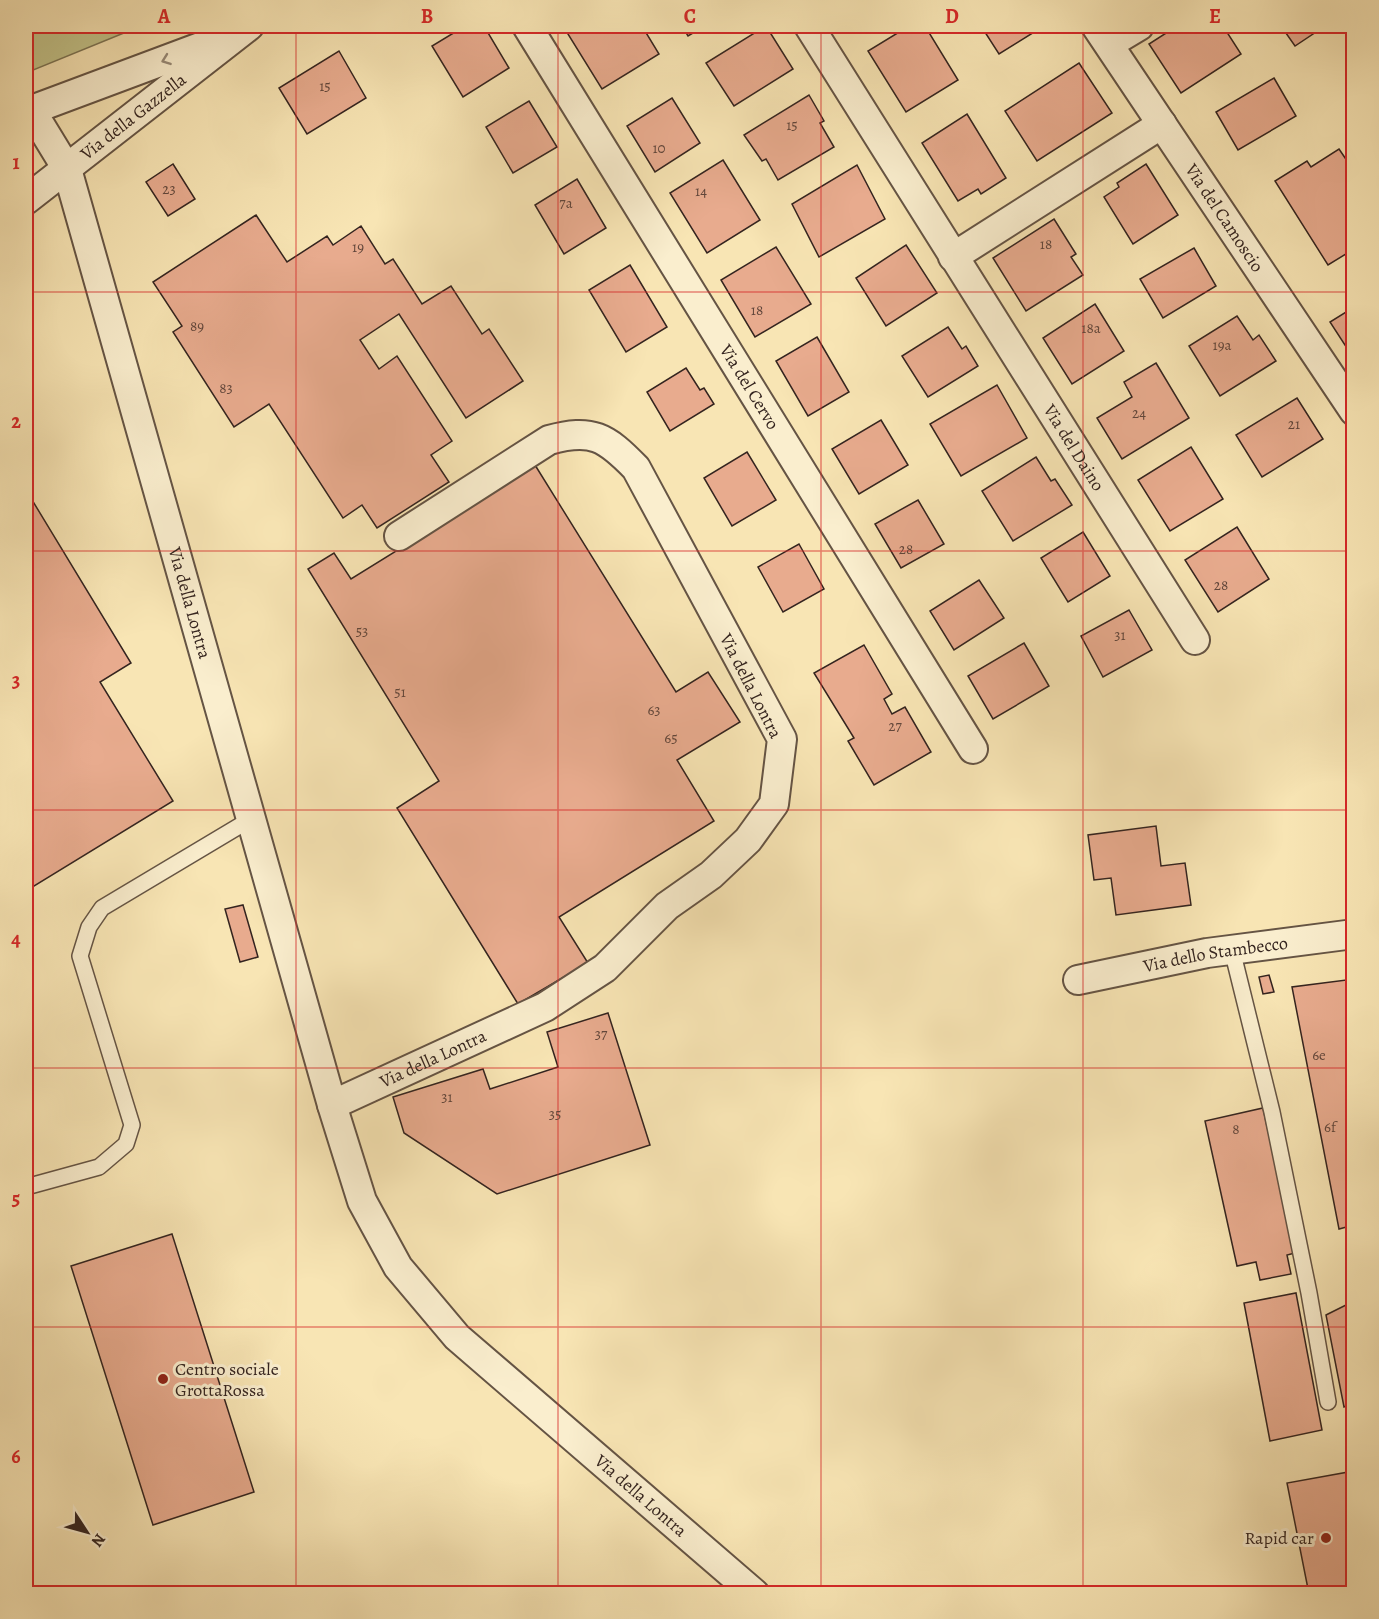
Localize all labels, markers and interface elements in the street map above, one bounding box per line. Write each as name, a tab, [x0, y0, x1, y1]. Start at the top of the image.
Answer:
text: A	[157, 3, 171, 30]
text: B	[421, 3, 433, 30]
text: C	[684, 3, 696, 30]
text: D	[945, 3, 959, 30]
text: E	[1209, 3, 1221, 30]
one-way arrow	[161, 52, 172, 65]
street label: Via della Gazzella	[75, 67, 192, 166]
house number: 15	[319, 76, 331, 96]
house number: 15	[786, 115, 798, 135]
house number: 10	[652, 138, 666, 158]
text: 1	[12, 149, 20, 176]
street label: Via del Camoscio	[1179, 158, 1270, 277]
house number: 23	[162, 179, 176, 199]
house number: 14	[695, 181, 707, 201]
house number: 7a	[559, 193, 573, 213]
house number: 18	[1040, 234, 1052, 254]
house number: 19	[352, 237, 364, 257]
house number: 18	[751, 300, 763, 320]
house number: 89	[190, 316, 204, 336]
house number: 18a	[1081, 318, 1101, 338]
house number: 19a	[1213, 335, 1231, 355]
street label: Via del Cervo	[714, 339, 785, 434]
house number: 83	[219, 378, 233, 398]
street label: Via del Daino	[1037, 399, 1110, 496]
house number: 24	[1132, 403, 1146, 423]
text: 2	[11, 408, 21, 435]
house number: 21	[1288, 414, 1300, 434]
house number: 28	[899, 539, 913, 559]
street label: Via della Lontra	[162, 543, 217, 662]
house number: 28	[1214, 575, 1228, 595]
house number: 53	[356, 621, 368, 641]
house number: 31	[1114, 625, 1126, 645]
street label: Via della Lontra	[714, 629, 788, 743]
text: 3	[12, 667, 20, 694]
house number: 51	[394, 682, 406, 702]
house number: 63	[647, 700, 661, 720]
house number: 27	[888, 716, 902, 736]
house number: 65	[664, 728, 678, 748]
text: 4	[11, 926, 21, 953]
street label: Via dello Stambecco	[1140, 931, 1289, 978]
street label: Via della Lontra	[375, 1023, 491, 1094]
house number: 37	[595, 1024, 608, 1044]
house number: 6e	[1312, 1045, 1326, 1065]
house number: 31	[441, 1087, 453, 1107]
house number: 35	[549, 1104, 561, 1124]
house number: 6f	[1324, 1117, 1338, 1137]
house number: 8	[1232, 1119, 1240, 1139]
text: 5	[12, 1185, 20, 1212]
place label: Centro sociale GrottaRossa	[175, 1357, 279, 1402]
marker: Centro sociale GrottaRossa	[156, 1372, 170, 1386]
text: 6	[11, 1443, 21, 1470]
street label: Via della Lontra	[589, 1448, 693, 1543]
north arrow	[57, 1502, 117, 1562]
place label: Rapid car	[1244, 1526, 1314, 1550]
text: N	[86, 1529, 111, 1552]
marker: Rapid car	[1319, 1531, 1333, 1545]

